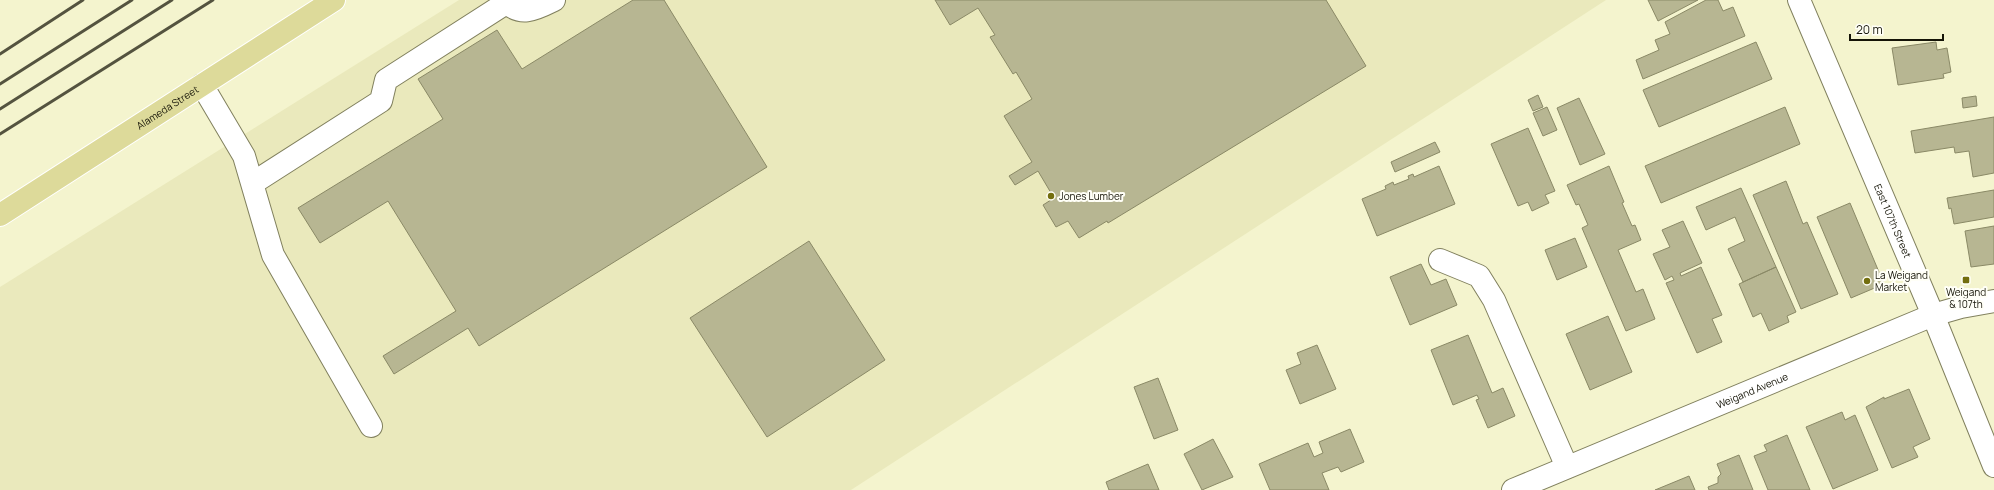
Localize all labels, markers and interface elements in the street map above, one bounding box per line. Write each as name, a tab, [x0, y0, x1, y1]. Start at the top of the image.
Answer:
scale bar	[1850, 16, 1943, 42]
text: 20 m	[1856, 21, 1883, 38]
street label: Alameda Street	[133, 82, 201, 133]
street label: East 107th Street	[1871, 182, 1915, 260]
place label: Jones Lumber	[1059, 189, 1124, 203]
marker: Jones Lumber	[1046, 191, 1056, 201]
place label: La Weigand Market	[1875, 268, 1928, 294]
marker: Weigand & 107th	[1961, 275, 1971, 285]
marker: La Weigand Market	[1862, 276, 1872, 286]
place label: Weigand & 107th	[1946, 285, 1986, 311]
street label: Weigand Avenue	[1714, 369, 1790, 412]

